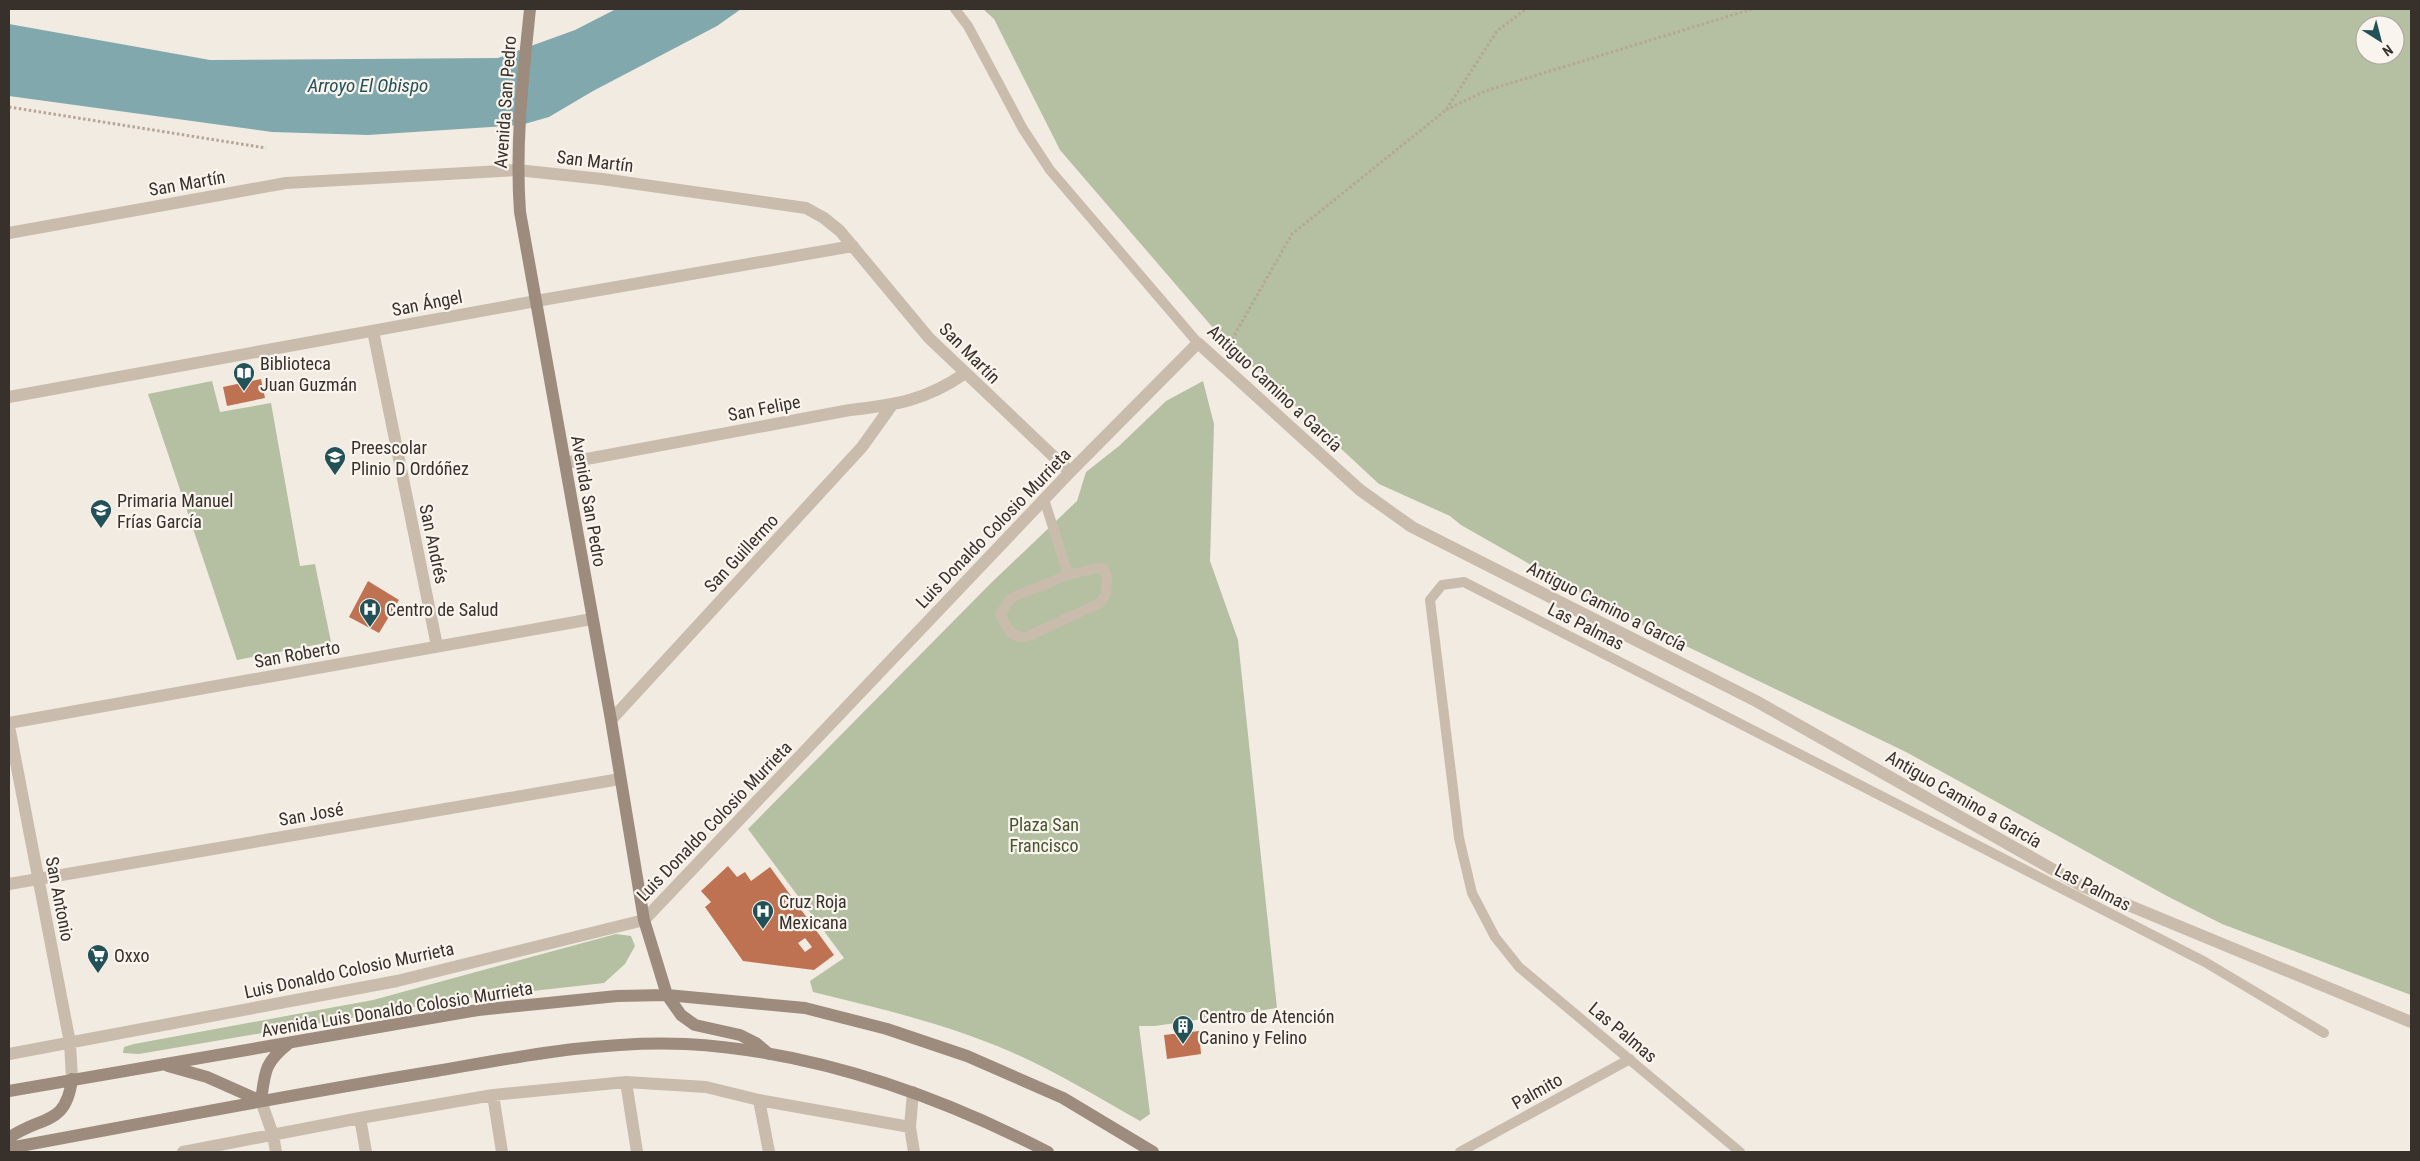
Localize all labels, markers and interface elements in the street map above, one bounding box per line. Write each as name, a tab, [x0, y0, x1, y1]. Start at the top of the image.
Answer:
north arrow	[2355, 15, 2405, 65]
street label: Avenida San Pedro	[490, 35, 520, 169]
text: N	[2379, 42, 2396, 60]
water label: Arroyo El Obispo	[307, 74, 428, 97]
street label: San Martín	[555, 146, 635, 176]
street label: San Martín	[147, 166, 227, 200]
street label: San Ángel	[390, 286, 464, 320]
street label: San Martín	[935, 318, 1005, 388]
street label: Antiguo Camino a García	[1203, 320, 1347, 456]
place label: Biblioteca Juan Guzmán	[260, 353, 357, 395]
library icon: Biblioteca Juan Guzmán	[232, 361, 256, 392]
street label: San Felipe	[726, 391, 802, 425]
street label: Avenida San Pedro	[567, 434, 611, 568]
place label: Preescolar Plinio D Ordóñez	[351, 437, 469, 479]
street label: Luis Donaldo Colosio Murrieta	[911, 444, 1075, 612]
school or university icon: Preescolar Plinio D Ordóñez	[323, 445, 347, 476]
place label: Primaria Manuel Frías García	[117, 490, 233, 532]
school or university icon: Primaria Manuel Frías García	[89, 498, 113, 529]
street label: San Andrés	[415, 502, 453, 586]
street label: San Guillermo	[700, 510, 782, 596]
street label: Antiguo Camino a García	[1524, 557, 1690, 655]
hospital icon: Centro de Salud	[358, 597, 382, 628]
street label: Las Palmas	[1544, 598, 1628, 654]
place label: Centro de Salud	[386, 599, 498, 620]
street label: San Roberto	[252, 636, 342, 672]
street label: Luis Donaldo Colosio Murrieta	[632, 737, 796, 905]
street label: Antiguo Camino a García	[1882, 746, 2046, 852]
street label: San José	[277, 798, 345, 830]
park label: Plaza San Francisco	[1009, 814, 1079, 856]
street label: San Antonio	[41, 855, 79, 943]
street label: Las Palmas	[2051, 859, 2135, 915]
place label: Cruz Roja Mexicana	[779, 891, 847, 933]
hospital icon: Cruz Roja Mexicana	[751, 899, 775, 930]
street label: Luis Donaldo Colosio Murrieta	[242, 937, 456, 1003]
supermarket icon: Oxxo	[86, 943, 110, 974]
place label: Oxxo	[114, 945, 149, 966]
street label: Avenida Luis Donaldo Colosio Murrieta	[260, 977, 534, 1041]
street label: Las Palmas	[1585, 997, 1661, 1067]
place label: Centro de Atención Canino y Felino	[1199, 1006, 1335, 1048]
building icon: Centro de Atención Canino y Felino	[1171, 1014, 1195, 1045]
street label: Palmito	[1508, 1069, 1566, 1113]

